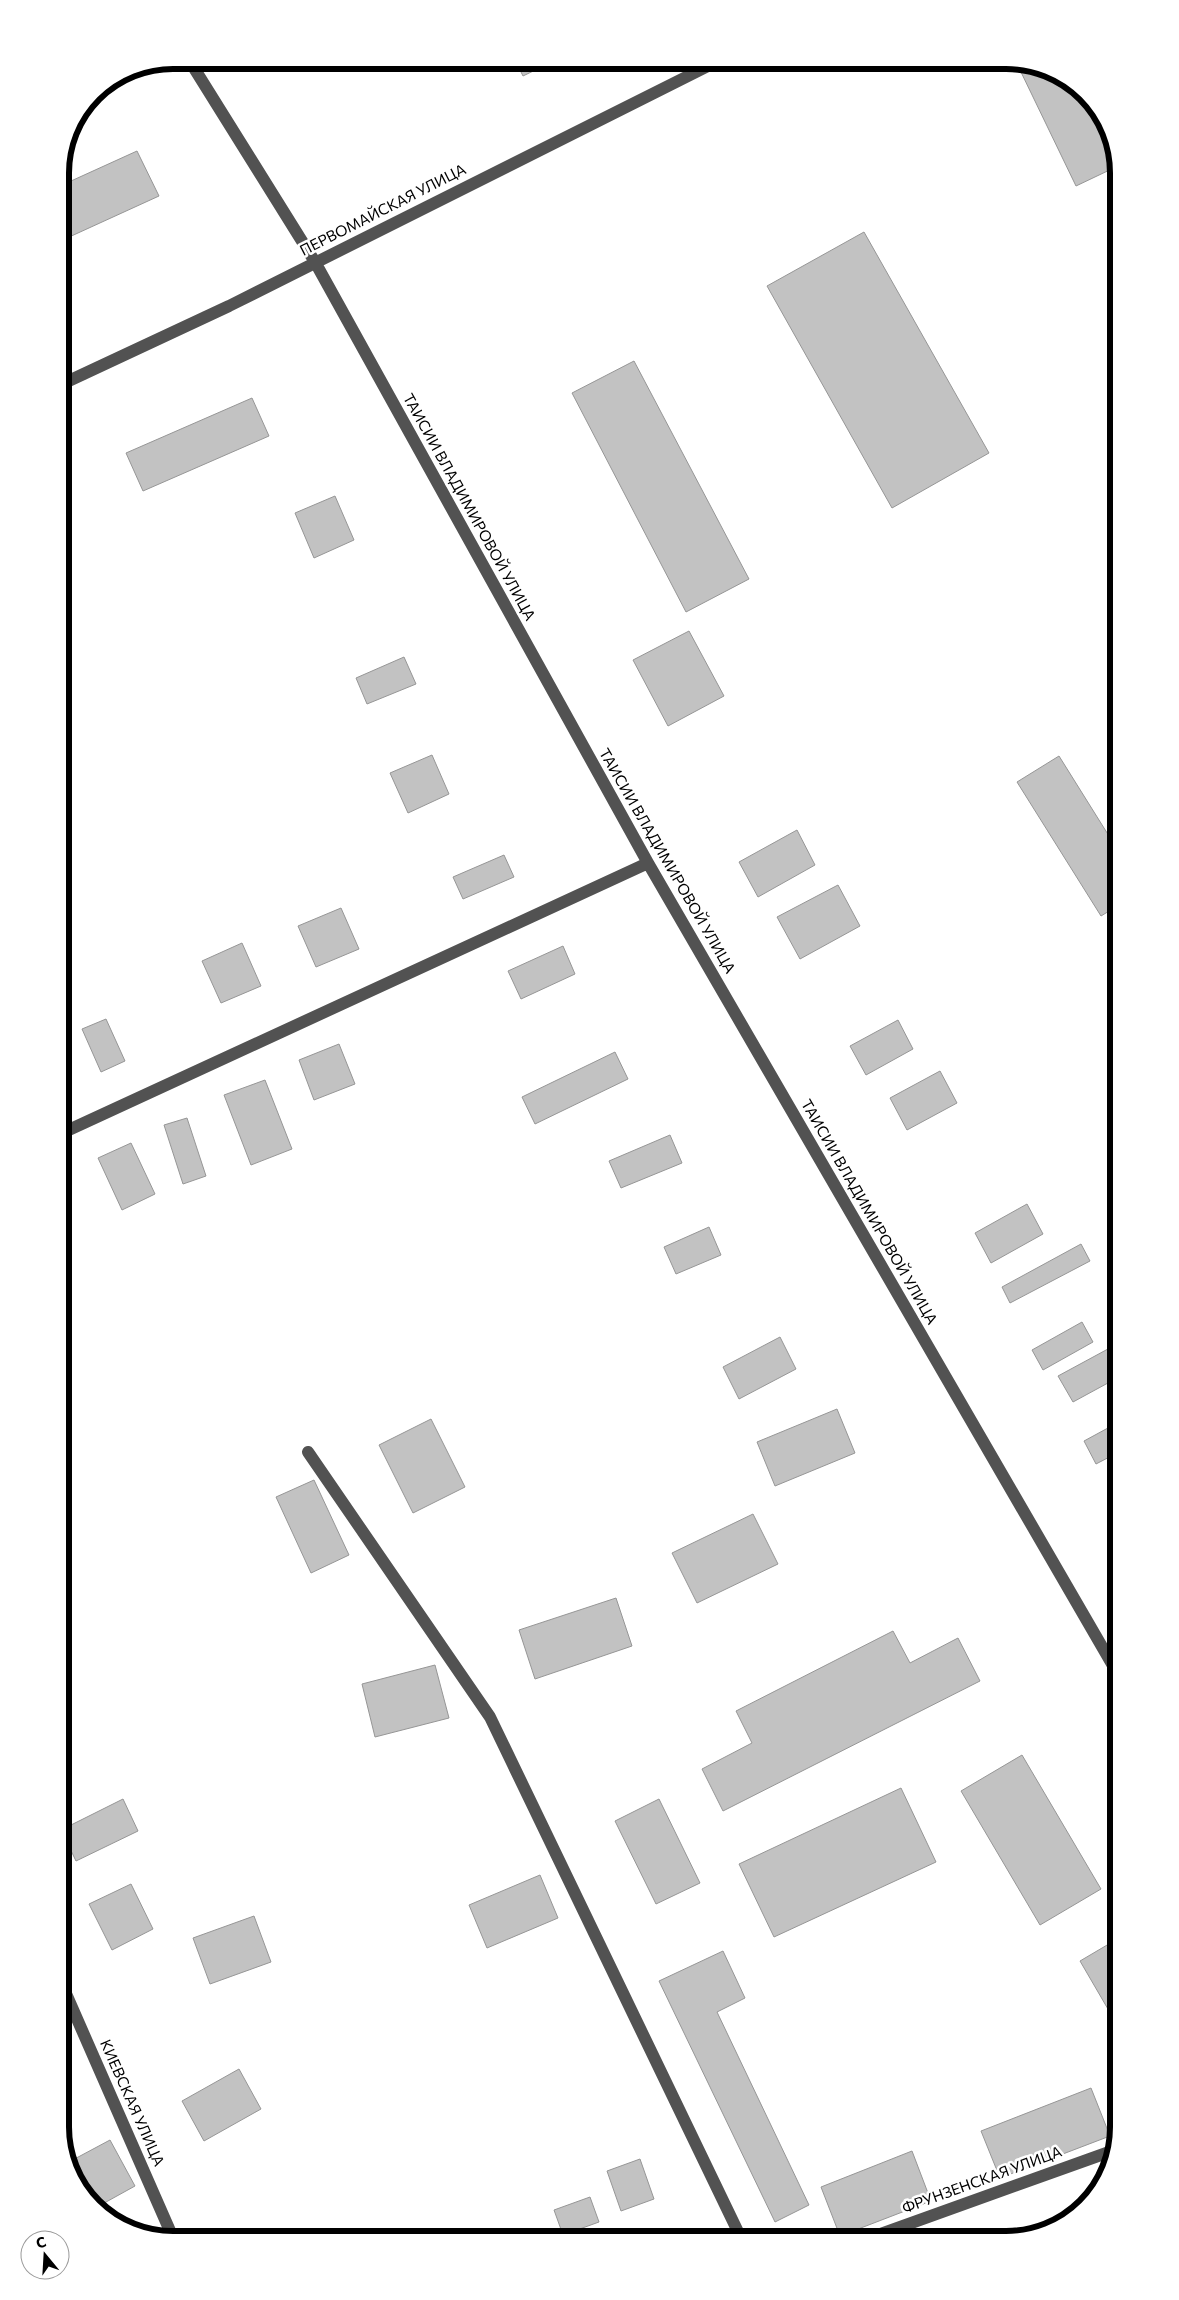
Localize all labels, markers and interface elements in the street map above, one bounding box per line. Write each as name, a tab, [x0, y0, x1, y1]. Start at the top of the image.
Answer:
street label: ПЕРВОМАЙСКАЯ УЛИЦА	[297, 159, 469, 259]
street label: ТАИСИИ ВЛАДИМИРОВОЙ УЛИЦА	[400, 390, 540, 623]
street label: ТАИСИИ ВЛАДИМИРОВОЙ УЛИЦА	[596, 745, 740, 976]
street label: ТАИСИИ ВЛАДИМИРОВОЙ УЛИЦА	[798, 1096, 942, 1327]
street label: КИЕВСКАЯ УЛИЦА	[97, 2036, 169, 2169]
street label: ФРУНЗЕНСКАЯ УЛИЦА	[899, 2142, 1064, 2216]
north arrow	[20, 2230, 70, 2280]
text: С	[34, 2233, 48, 2252]

